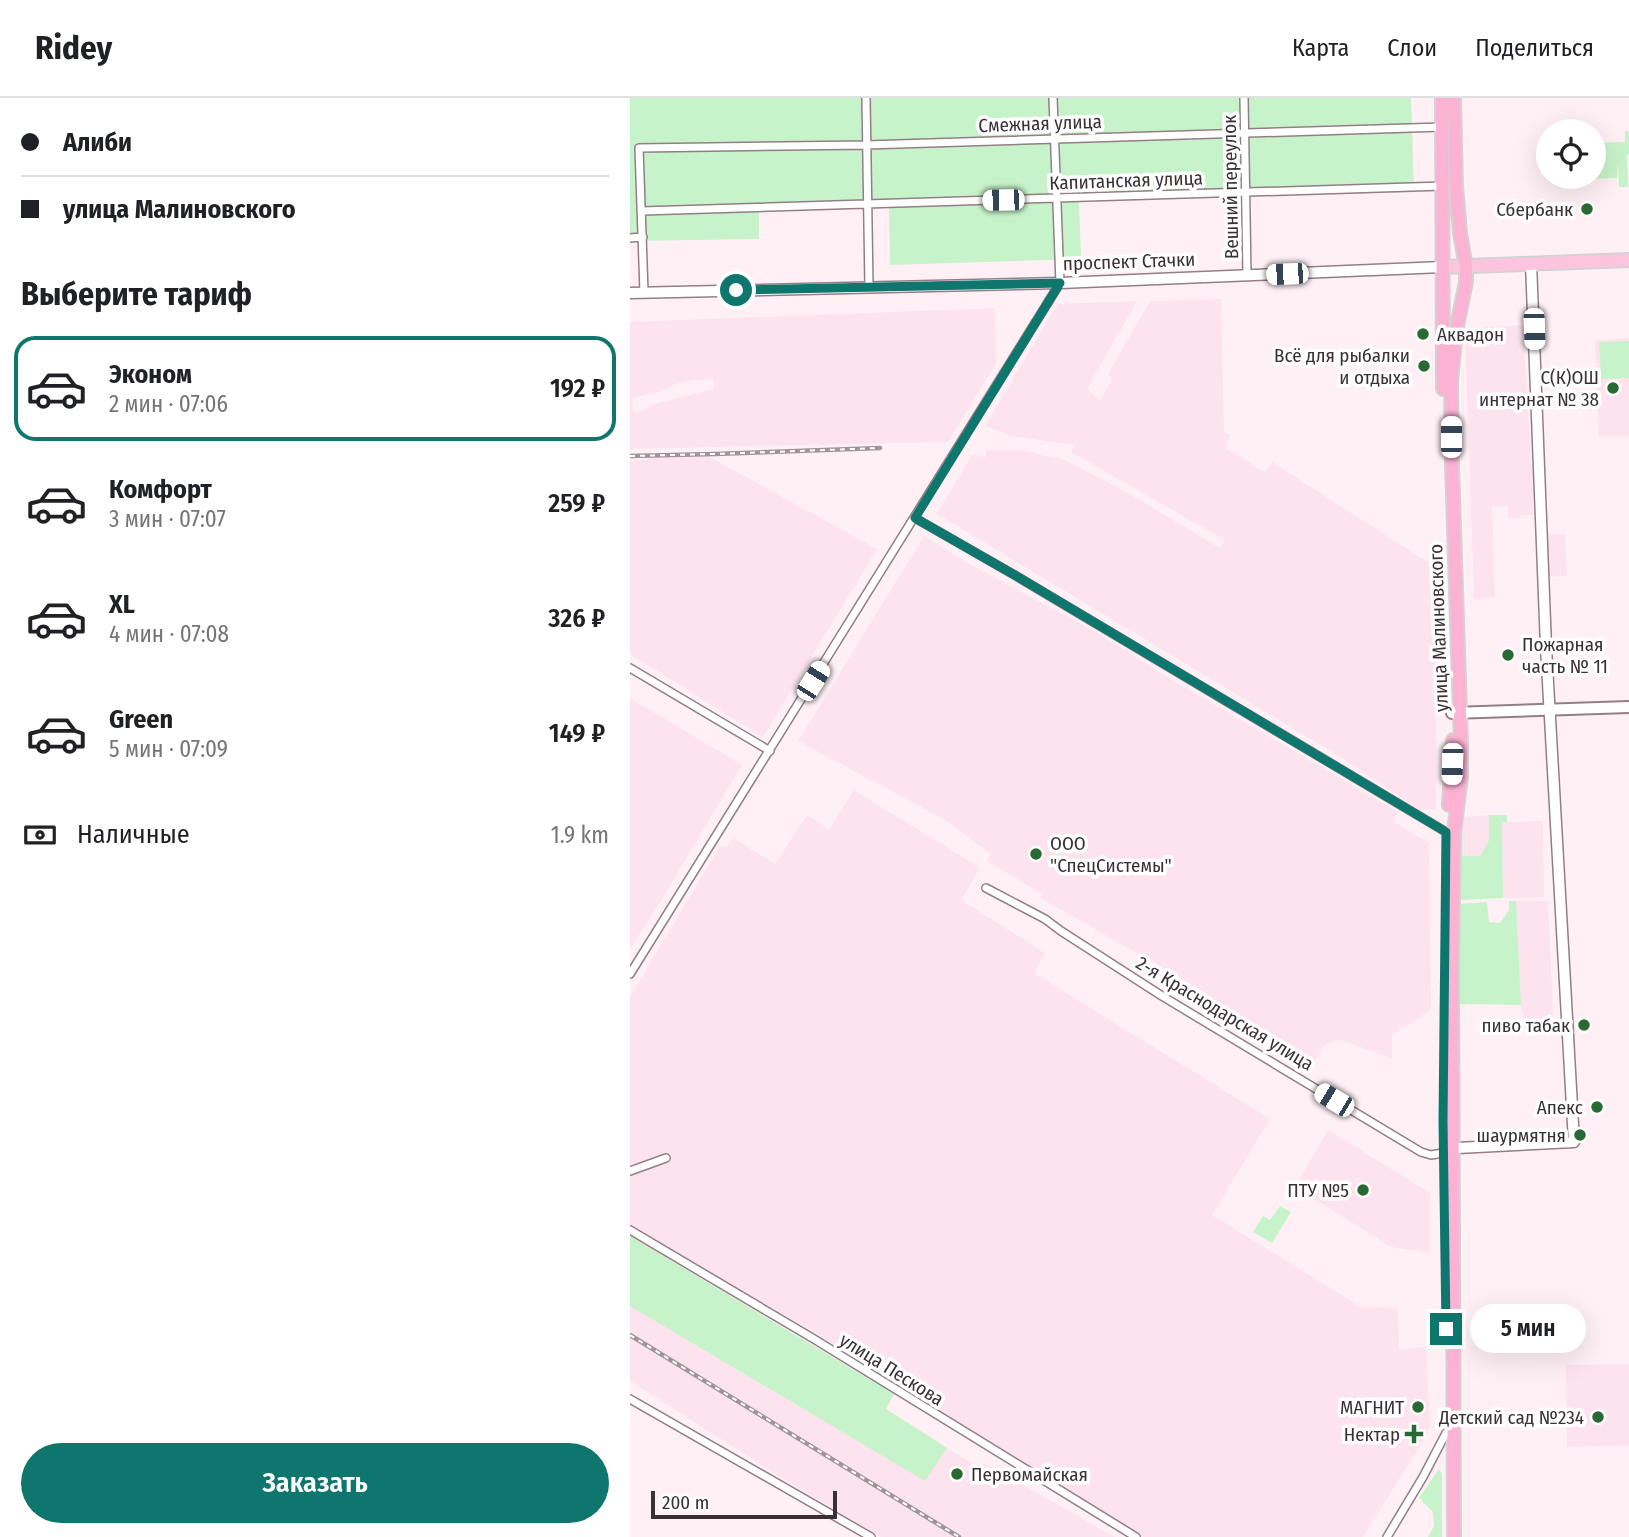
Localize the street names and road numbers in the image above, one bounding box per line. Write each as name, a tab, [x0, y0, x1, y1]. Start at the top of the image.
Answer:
street label: Смежная улица	[978, 110, 1102, 137]
street label: Вешний переулок	[1218, 115, 1243, 259]
street label: Капитанская улица	[1049, 166, 1203, 195]
street label: проспект Стачки	[1062, 248, 1196, 275]
street label: улица Малиновского	[1424, 544, 1453, 712]
street label: 2-я Краснодарская улица	[1132, 951, 1318, 1076]
street label: улица Пескова	[835, 1328, 948, 1411]

